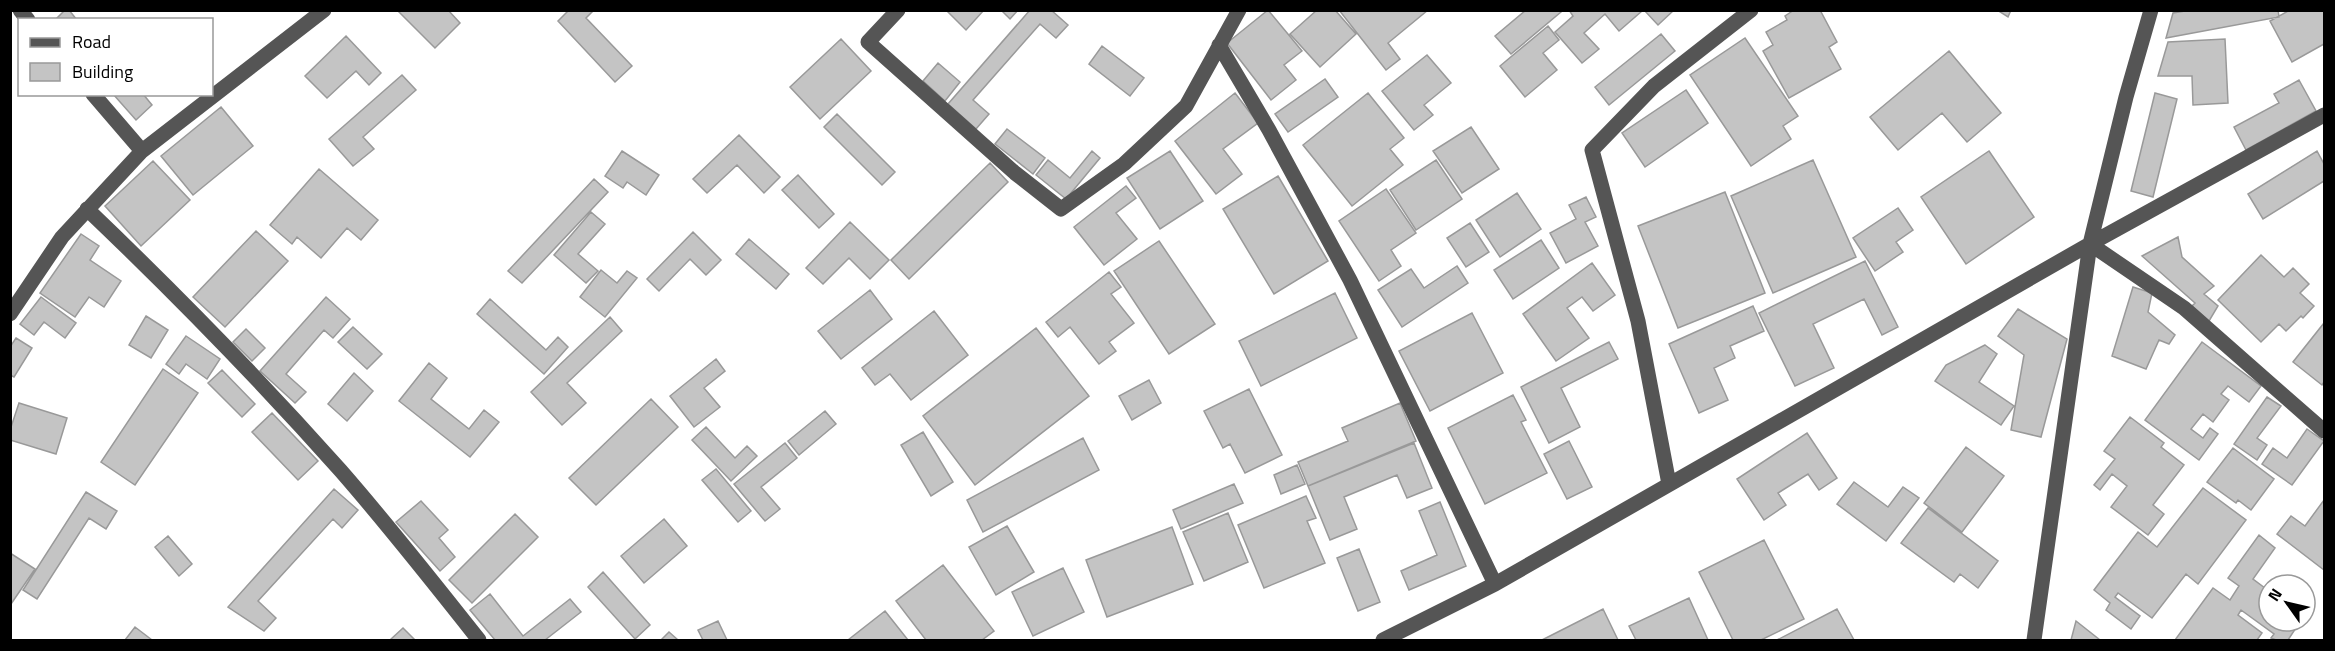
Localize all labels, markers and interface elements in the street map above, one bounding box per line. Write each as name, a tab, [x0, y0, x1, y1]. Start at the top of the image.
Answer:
legend	[18, 18, 213, 96]
text: Road	[72, 28, 111, 55]
text: Building	[72, 58, 133, 85]
north arrow	[2257, 573, 2317, 633]
text: N	[2262, 583, 2288, 606]

